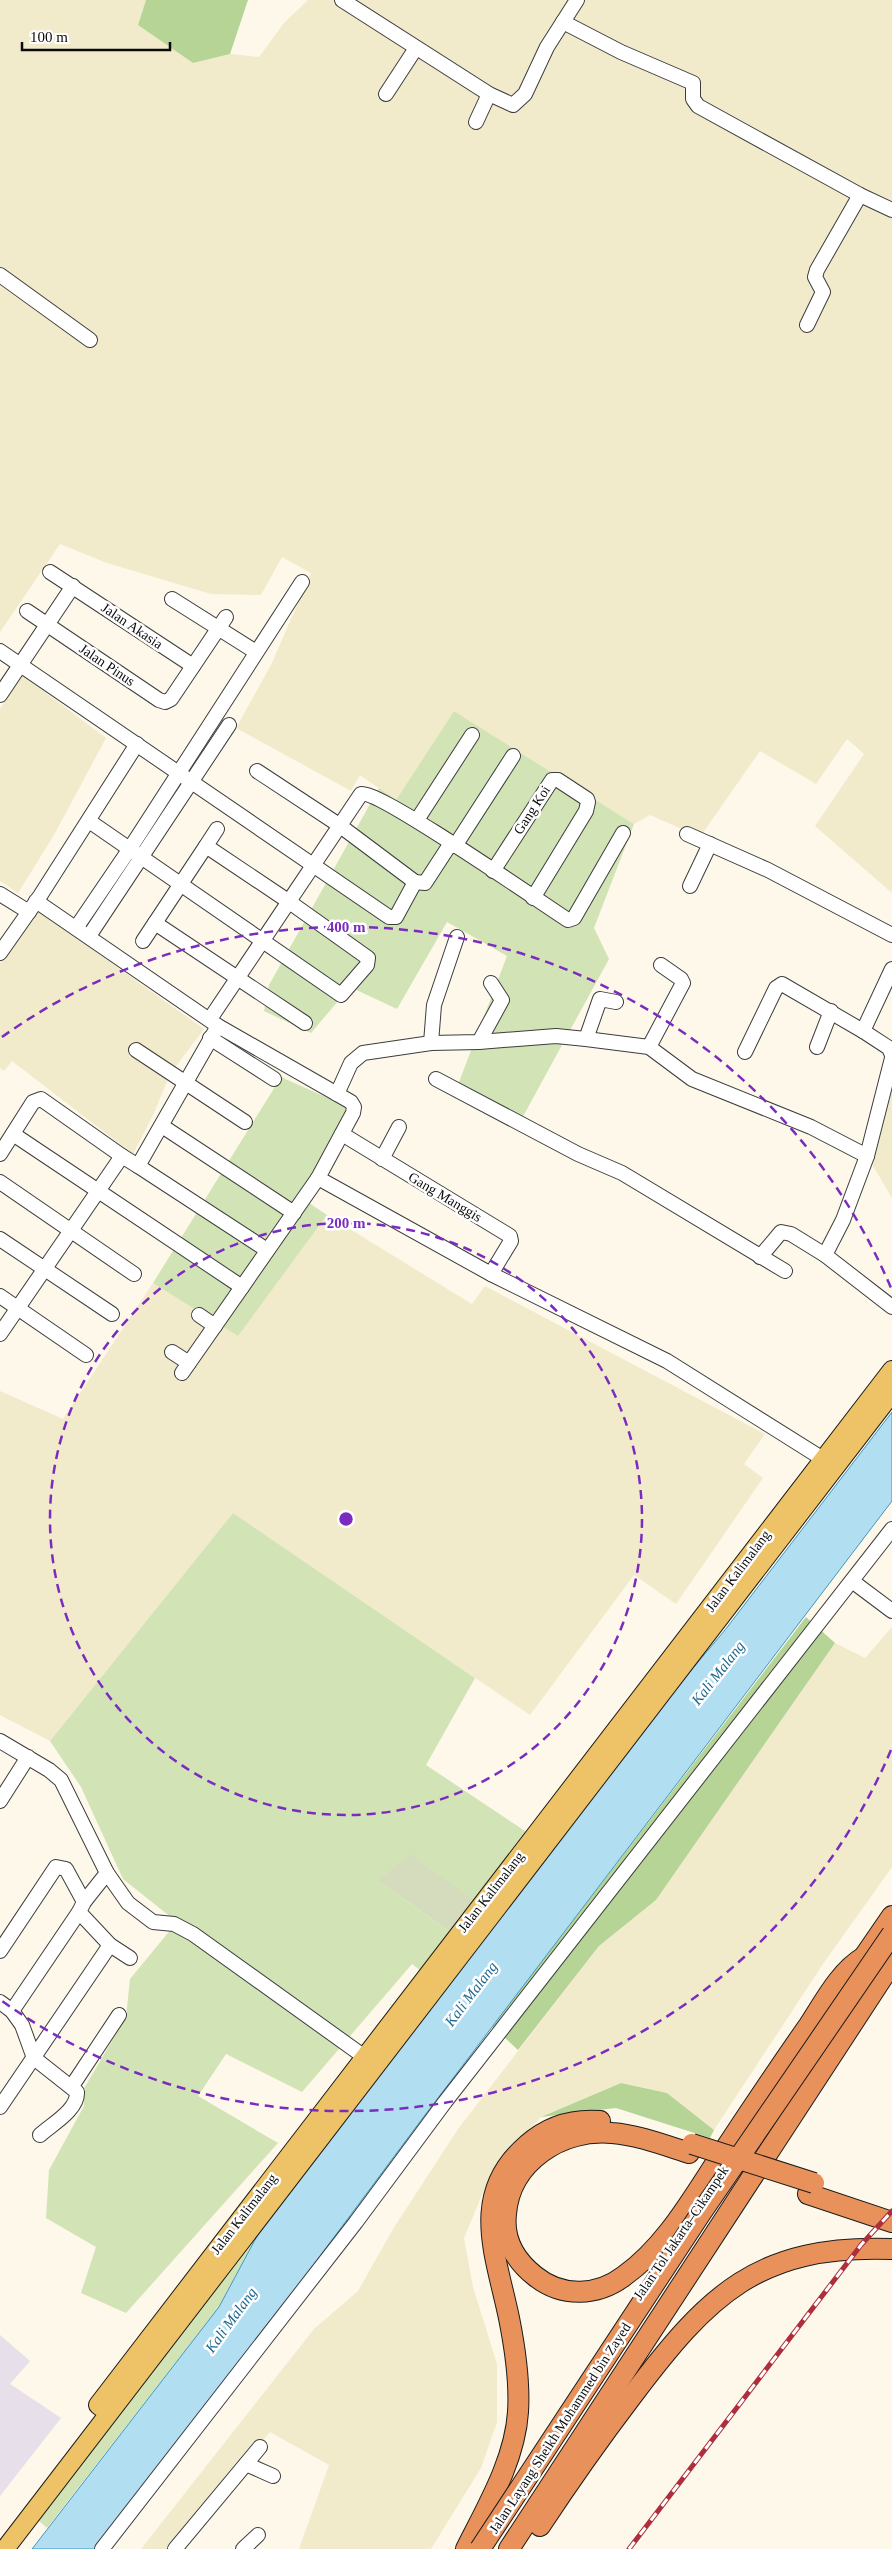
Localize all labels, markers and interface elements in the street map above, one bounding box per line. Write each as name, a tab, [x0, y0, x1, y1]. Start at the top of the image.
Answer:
scale bar	[22, 20, 170, 52]
text: 100 m	[30, 29, 68, 45]
street label: Jalan Akasia	[99, 600, 166, 652]
street label: Jalan Pinus	[77, 641, 137, 689]
street label: Gang Koi	[511, 783, 553, 837]
text: 400 m	[327, 919, 366, 935]
street label: Gang Manggis	[406, 1169, 484, 1225]
text: 200 m	[327, 1215, 366, 1231]
centre of rings	[337, 1510, 355, 1528]
street label: Jalan Kalimalang	[703, 1528, 773, 1614]
water label: Kali Malang	[688, 1638, 748, 1709]
street label: Jalan Kalimalang	[455, 1849, 527, 1935]
water label: Kali Malang	[441, 1958, 501, 2030]
street label: Jalan Tol Jakarta–Cikampek	[631, 2163, 731, 2303]
street label: Jalan Kalimalang	[208, 2171, 280, 2257]
water label: Kali Malang	[202, 2284, 260, 2356]
street label: Jalan Layang Sheikh Mohammed bin Zayed	[486, 2320, 634, 2536]

